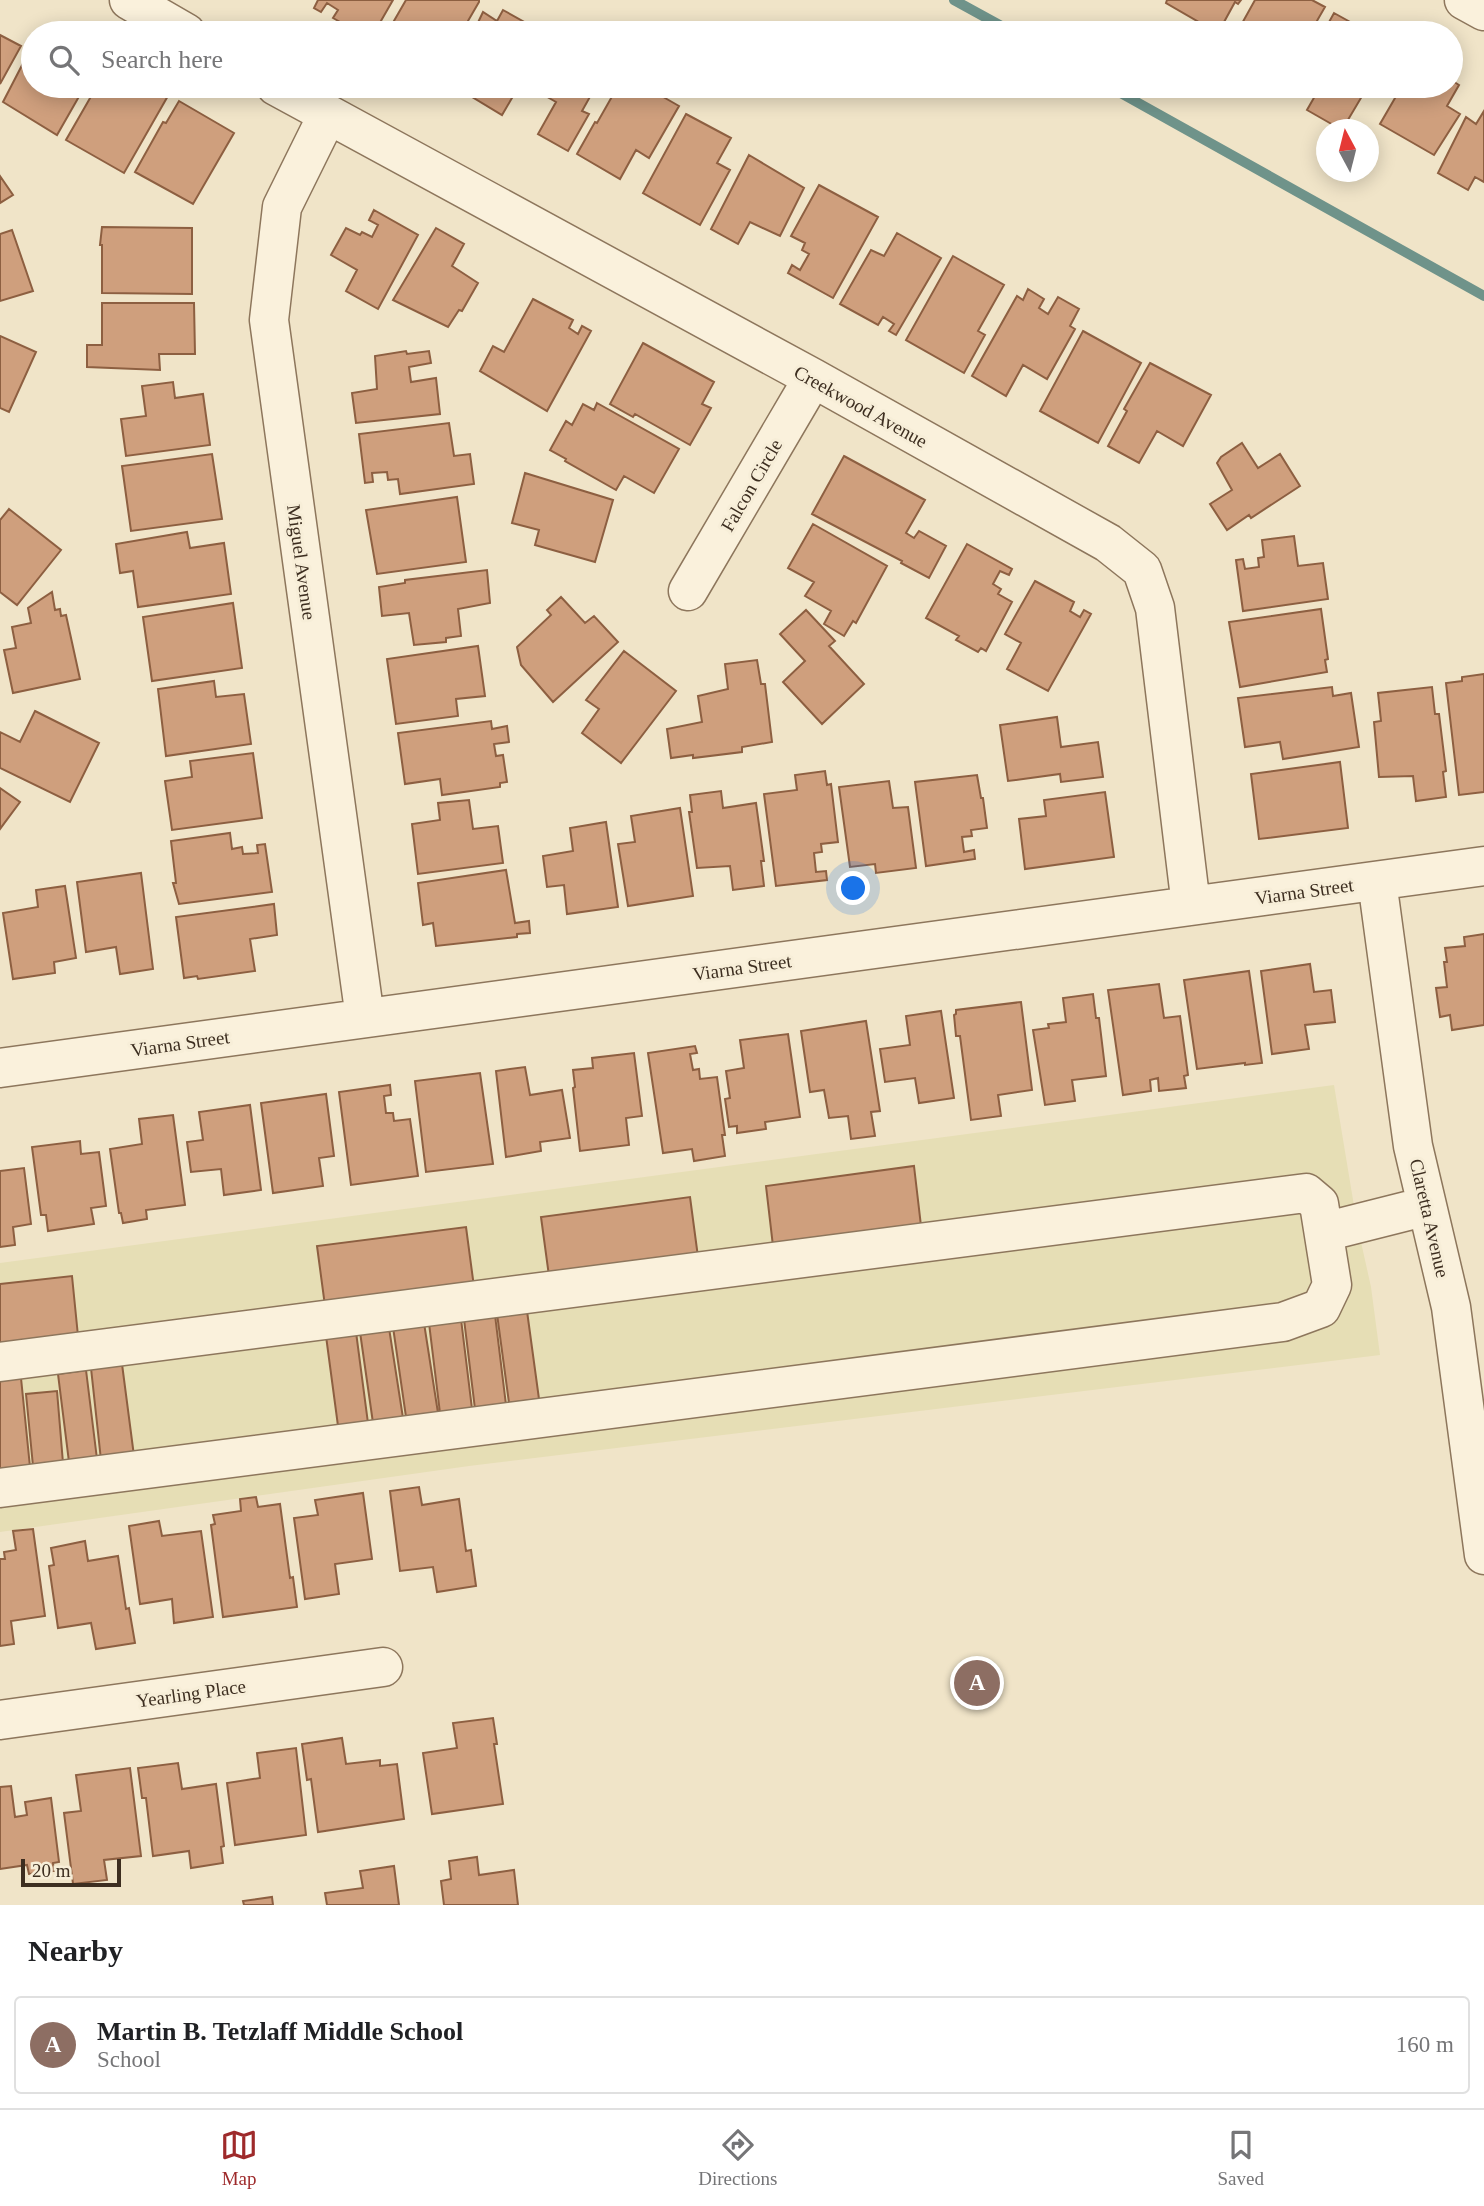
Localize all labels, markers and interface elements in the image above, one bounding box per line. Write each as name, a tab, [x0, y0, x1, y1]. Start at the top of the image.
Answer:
search box	[21, 21, 1463, 98]
icon: search	[45, 41, 83, 79]
text: Search here	[101, 45, 223, 74]
north arrow	[1316, 119, 1379, 182]
street label: Creekwood Avenue	[791, 361, 931, 452]
street label: Falcon Circle	[717, 435, 786, 535]
street label: Miguel Avenue	[283, 503, 320, 621]
your location	[836, 871, 870, 905]
street label: Viarna Street	[1253, 874, 1356, 909]
street label: Viarna Street	[691, 950, 794, 985]
street label: Viarna Street	[129, 1026, 232, 1061]
street label: Claretta Avenue	[1406, 1157, 1453, 1280]
pin: A	[954, 1657, 1000, 1709]
street label: Yearling Place	[135, 1675, 247, 1712]
scale bar	[21, 1856, 121, 1888]
text: 20 m	[32, 1860, 71, 1881]
text: Nearby	[28, 1934, 123, 1967]
text: Martin B. Tetzlaff Middle School	[97, 2017, 463, 2046]
text: A	[45, 2032, 61, 2057]
text: 160 m	[1396, 2032, 1454, 2057]
text: School	[97, 2047, 161, 2072]
tab: Map	[220, 2126, 258, 2190]
tab: Directions	[698, 2126, 777, 2190]
tab: Saved	[1217, 2126, 1264, 2190]

